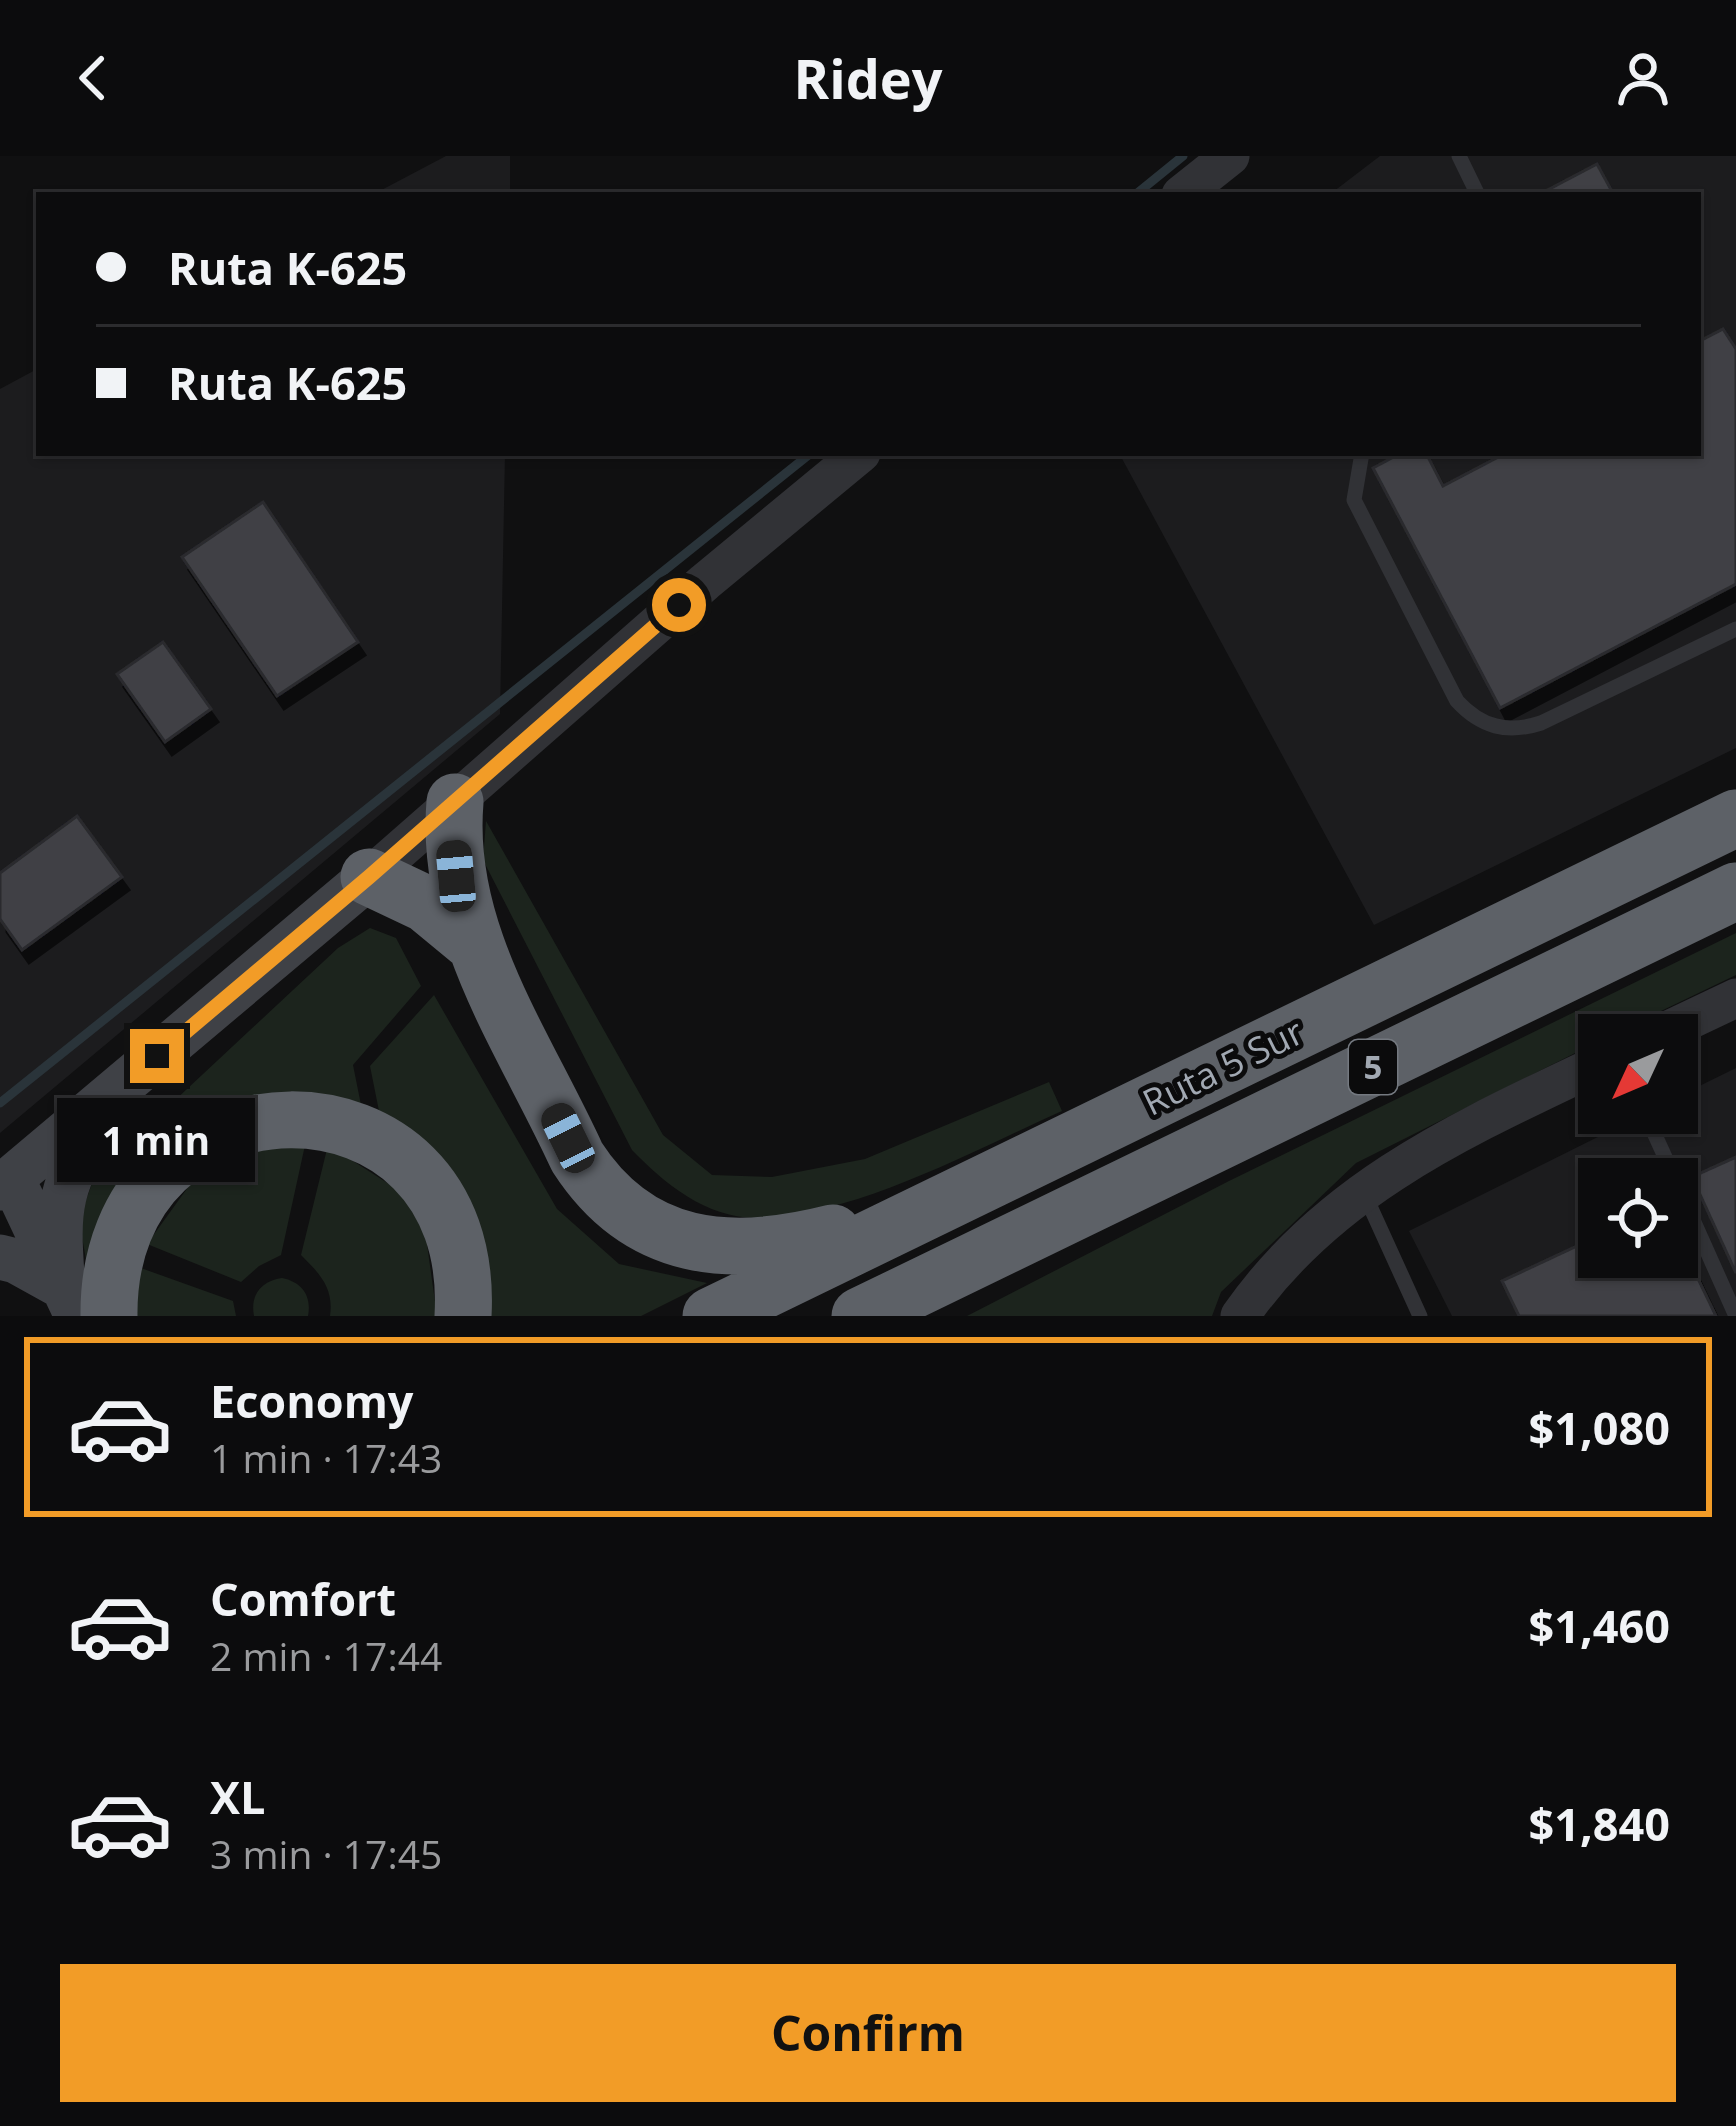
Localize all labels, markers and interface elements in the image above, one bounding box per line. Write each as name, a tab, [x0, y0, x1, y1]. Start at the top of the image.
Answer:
text: Ridey	[794, 41, 942, 115]
icon: back	[60, 45, 126, 111]
icon: person	[1610, 45, 1676, 111]
text: Ruta K-625	[168, 237, 407, 298]
text: Ruta K-625	[168, 352, 407, 413]
route start	[652, 578, 706, 632]
car	[435, 839, 477, 913]
street label: Ruta 5 Sur	[1134, 1006, 1312, 1126]
north arrow	[1578, 1014, 1698, 1134]
map controls	[1578, 1014, 1698, 1278]
route end	[130, 1029, 184, 1083]
road number: 5	[1349, 1040, 1397, 1094]
callout: 1 min	[58, 1098, 256, 1182]
car	[536, 1098, 600, 1178]
text: 1 min	[102, 1113, 210, 1166]
button: locate	[1578, 1158, 1698, 1278]
text: Economy	[210, 1370, 413, 1431]
icon: car	[66, 1373, 174, 1481]
text: $1,080	[1529, 1397, 1670, 1458]
text: 1 min · 17:43	[210, 1431, 442, 1484]
text: Comfort	[210, 1568, 396, 1629]
icon: car	[66, 1571, 174, 1679]
text: $1,460	[1529, 1595, 1670, 1656]
text: 2 min · 17:44	[210, 1629, 442, 1682]
text: XL	[210, 1766, 265, 1827]
icon: car	[66, 1769, 174, 1877]
text: $1,840	[1529, 1793, 1670, 1854]
text: 3 min · 17:45	[210, 1827, 442, 1880]
button: Confirm	[60, 1964, 1676, 2102]

